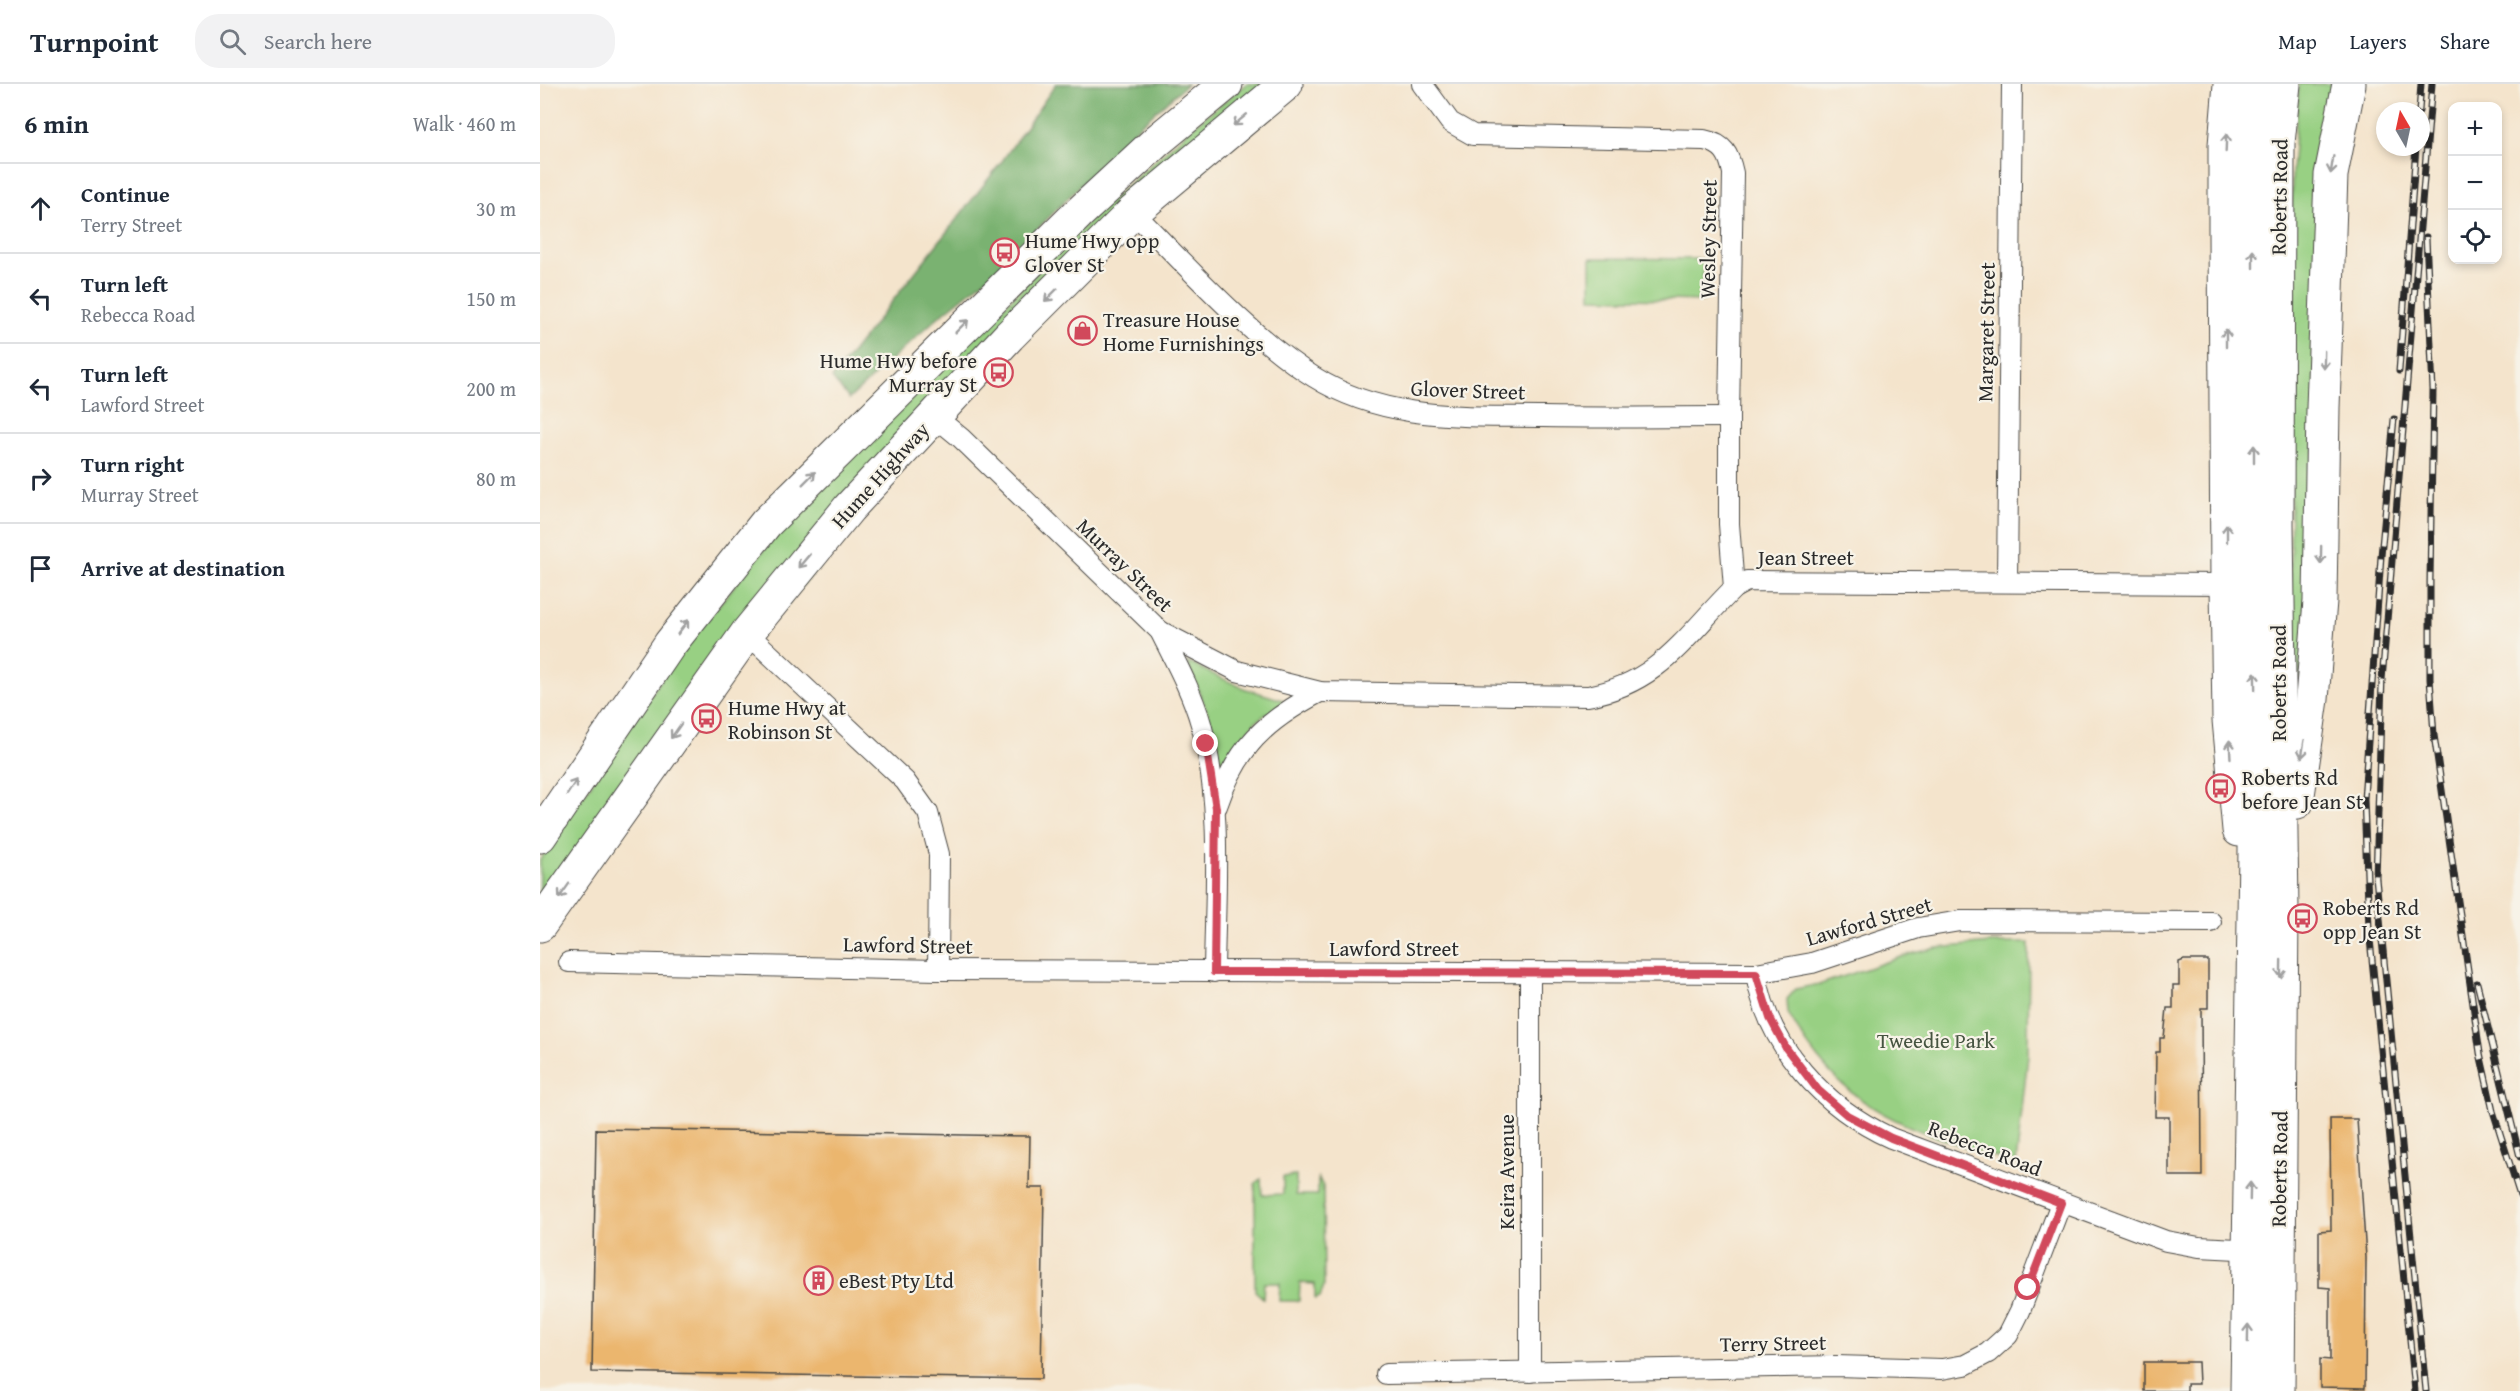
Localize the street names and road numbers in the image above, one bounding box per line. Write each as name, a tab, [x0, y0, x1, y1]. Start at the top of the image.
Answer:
street label: Roberts Road	[2262, 138, 2296, 256]
street label: Wesley Street	[1691, 179, 1725, 299]
street label: Margaret Street	[1969, 261, 2003, 402]
street label: Glover Street	[1410, 373, 1526, 408]
street label: Hume Highway	[824, 414, 937, 535]
street label: Murray Street	[1070, 511, 1181, 620]
street label: Jean Street	[1755, 542, 1855, 573]
street label: Roberts Road	[2263, 624, 2294, 741]
street label: Lawford Street	[1802, 888, 1936, 954]
street label: Lawford Street	[843, 928, 974, 962]
street label: Lawford Street	[1329, 933, 1459, 964]
street label: Roberts Road	[2262, 1110, 2296, 1228]
street label: Rebecca Road	[1924, 1112, 2047, 1184]
street label: Keira Avenue	[1491, 1114, 1522, 1230]
street label: Terry Street	[1720, 1327, 1827, 1359]

